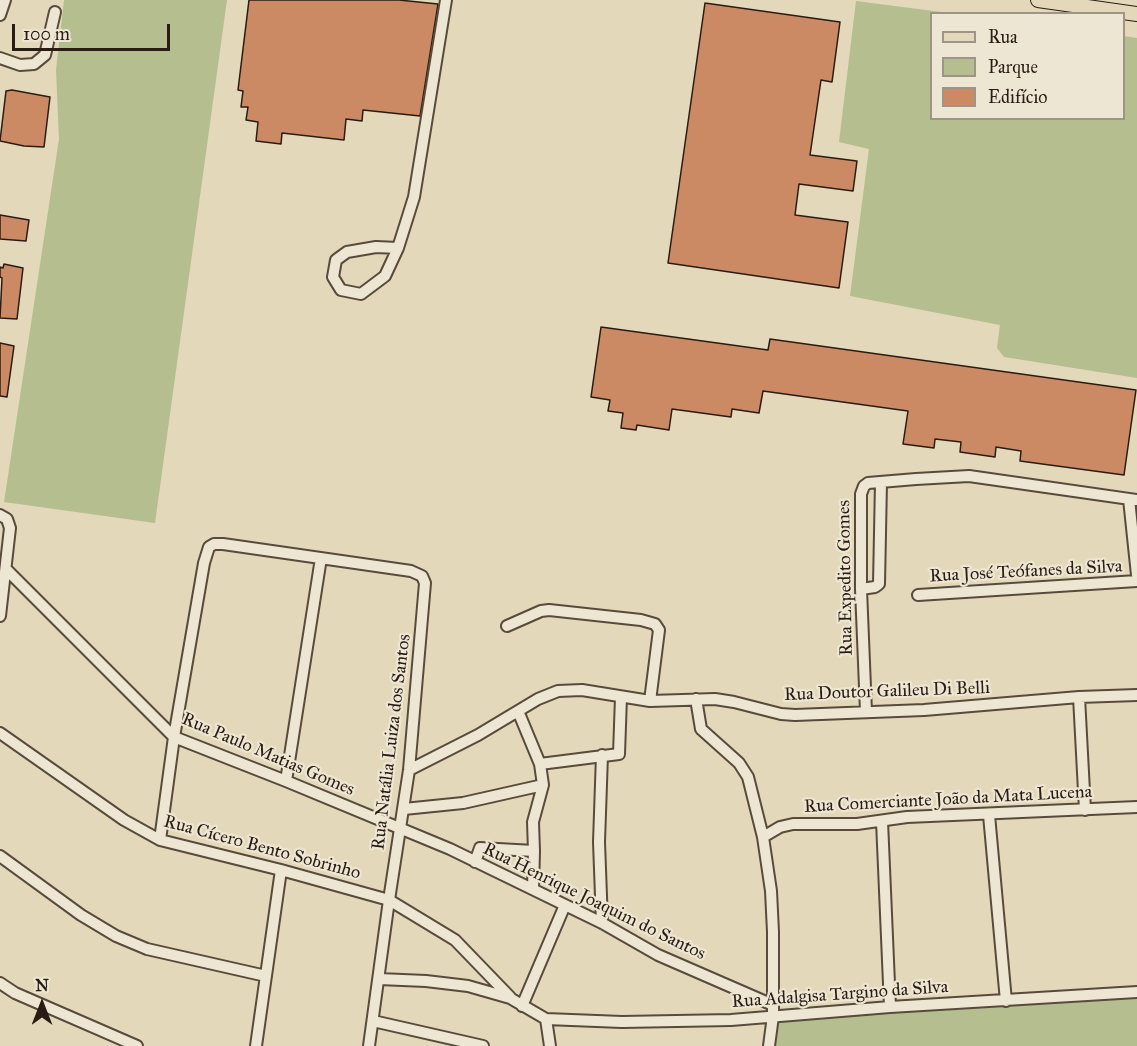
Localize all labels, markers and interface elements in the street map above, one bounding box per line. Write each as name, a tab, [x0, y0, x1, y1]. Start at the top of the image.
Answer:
scale bar	[15, 12, 172, 50]
legend	[930, 12, 1125, 120]
text: 100 m	[23, 23, 70, 45]
text: Rua	[988, 26, 1018, 48]
text: Parque	[988, 56, 1038, 78]
text: Edifício	[988, 86, 1047, 108]
street label: Rua Expedito Gomes	[834, 500, 858, 656]
street label: Rua José Teófanes da Silva	[929, 556, 1123, 588]
street label: Rua Natália Luiza dos Santos	[368, 633, 416, 851]
street label: Rua Doutor Galileu Di Belli	[784, 678, 990, 706]
street label: Rua Paulo Matias Gomes	[178, 709, 358, 801]
street label: Rua Comerciante João da Mata Lucena	[803, 782, 1093, 818]
street label: Rua Cícero Bento Sobrinho	[161, 811, 363, 885]
street label: Rua Henrique Joaquim do Santos	[479, 839, 709, 965]
north arrow	[12, 974, 72, 1034]
text: N	[35, 976, 49, 995]
street label: Rua Adalgisa Targino da Silva	[731, 977, 949, 1013]

